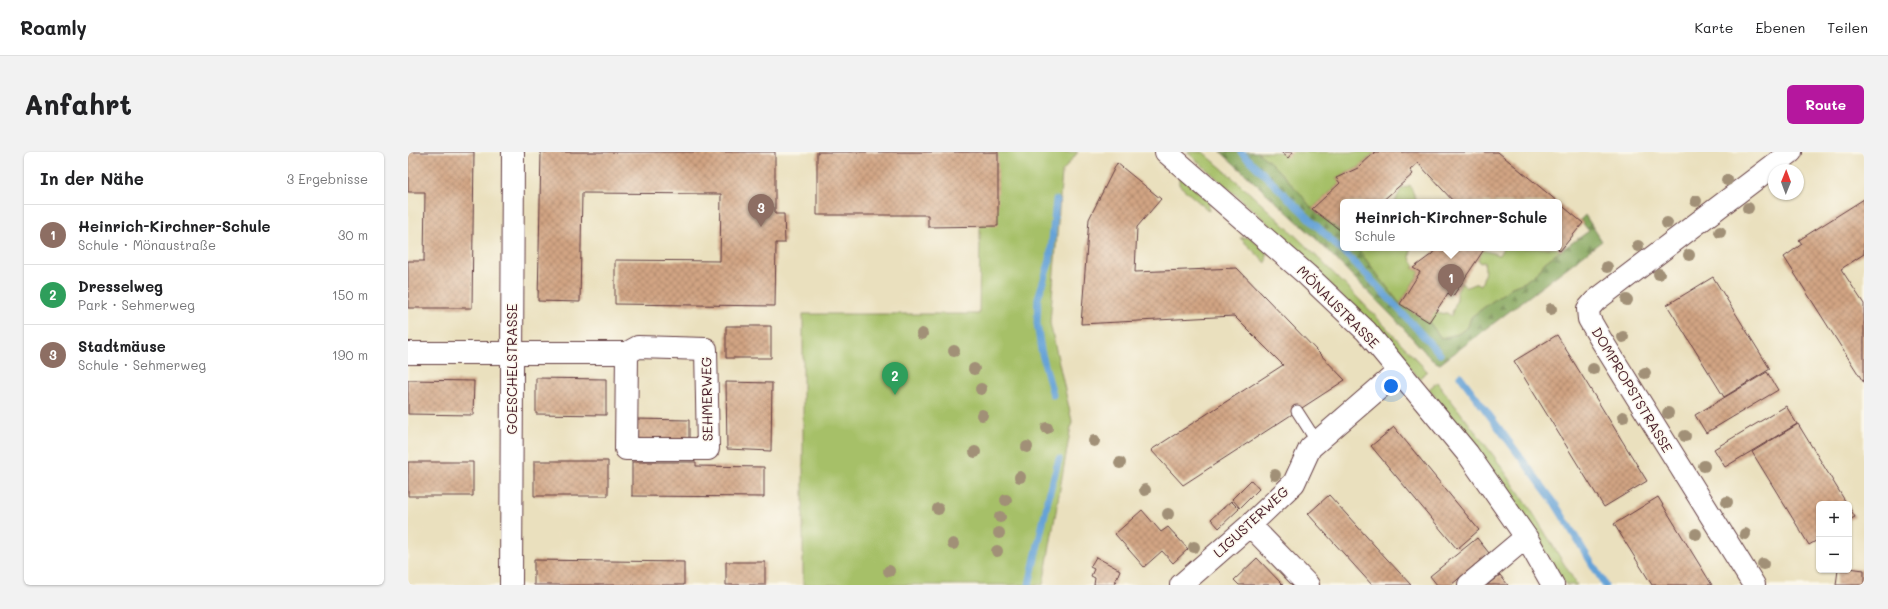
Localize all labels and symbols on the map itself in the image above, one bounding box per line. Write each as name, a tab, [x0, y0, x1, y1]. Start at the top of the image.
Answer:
north arrow	[1768, 164, 1804, 200]
pin: 3	[748, 194, 774, 227]
street label: MÖNAUSTRASSE	[1293, 261, 1384, 352]
pin: 1	[1438, 264, 1464, 297]
street label: GOESCHELSTRASSE	[502, 304, 521, 434]
street label: DOMPROPSTSTRASSE	[1588, 324, 1677, 456]
street label: SEHMERWEG	[696, 356, 717, 442]
pin: 2	[882, 362, 908, 395]
your location	[1381, 376, 1401, 396]
street label: LIGUSTERWEG	[1209, 482, 1292, 562]

